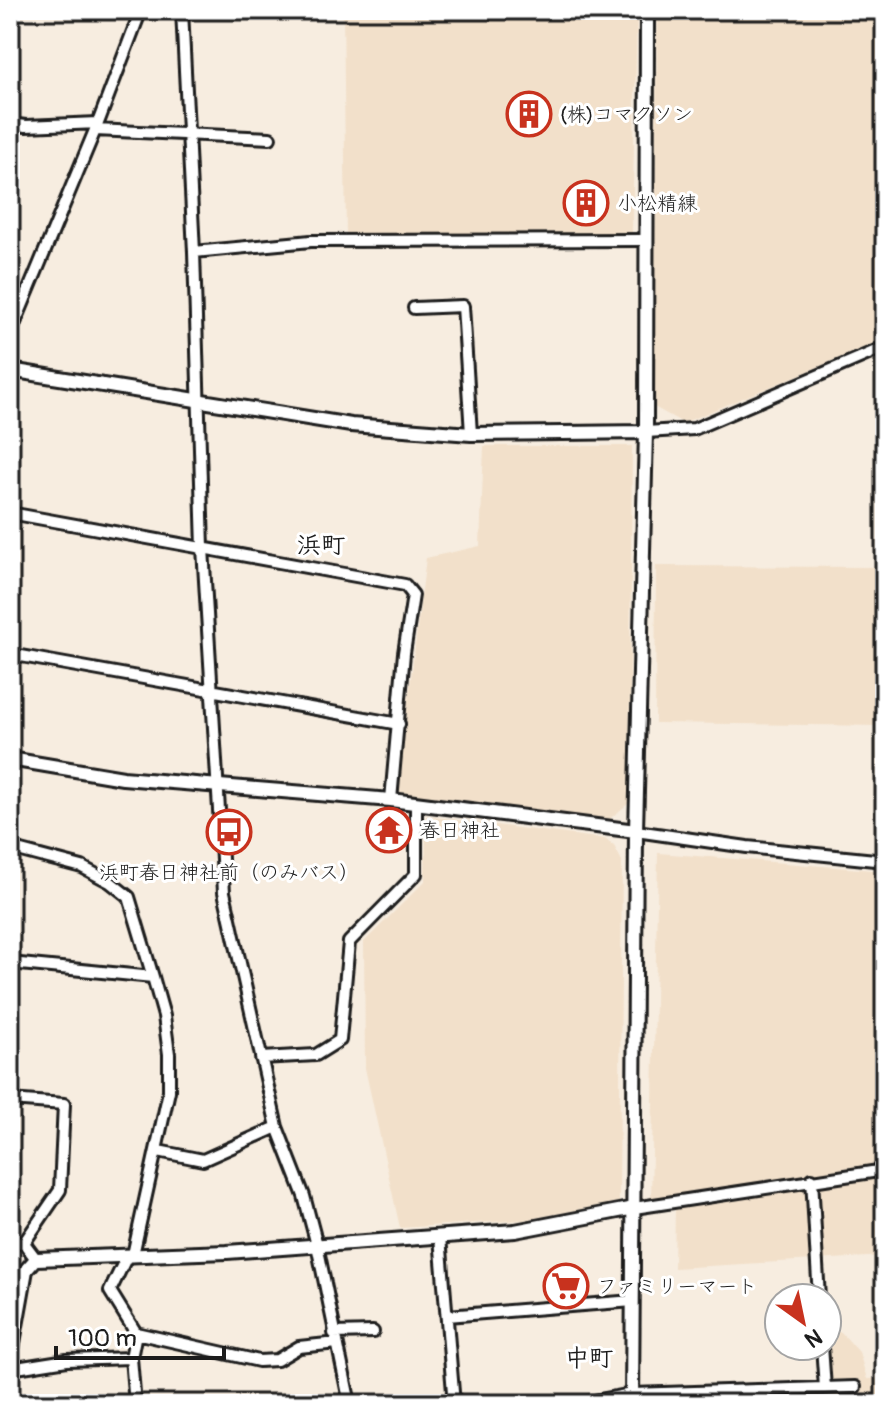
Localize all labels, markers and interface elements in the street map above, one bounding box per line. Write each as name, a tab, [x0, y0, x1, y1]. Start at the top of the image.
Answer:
building icon: (株)コマクソン	[505, 90, 553, 138]
place label: (株)コマクソン	[560, 102, 693, 127]
building icon: 小松精練	[562, 179, 610, 227]
place label: 小松精練	[617, 191, 698, 216]
district label: 浜町	[297, 531, 345, 560]
temple icon: 春日神社	[365, 806, 413, 854]
bus stop icon: 浜町春日神社前（のみバス）	[205, 808, 253, 856]
place label: 春日神社	[420, 818, 500, 843]
place label: 浜町春日神社前（のみバス）	[99, 860, 359, 885]
supermarket icon: ファミリーマート	[542, 1262, 590, 1310]
place label: ファミリーマート	[597, 1274, 757, 1299]
north arrow	[763, 1282, 843, 1362]
scale bar	[56, 1310, 224, 1360]
text: N	[799, 1322, 827, 1354]
text: 100 m	[68, 1324, 137, 1353]
district label: 中町	[565, 1344, 613, 1373]

